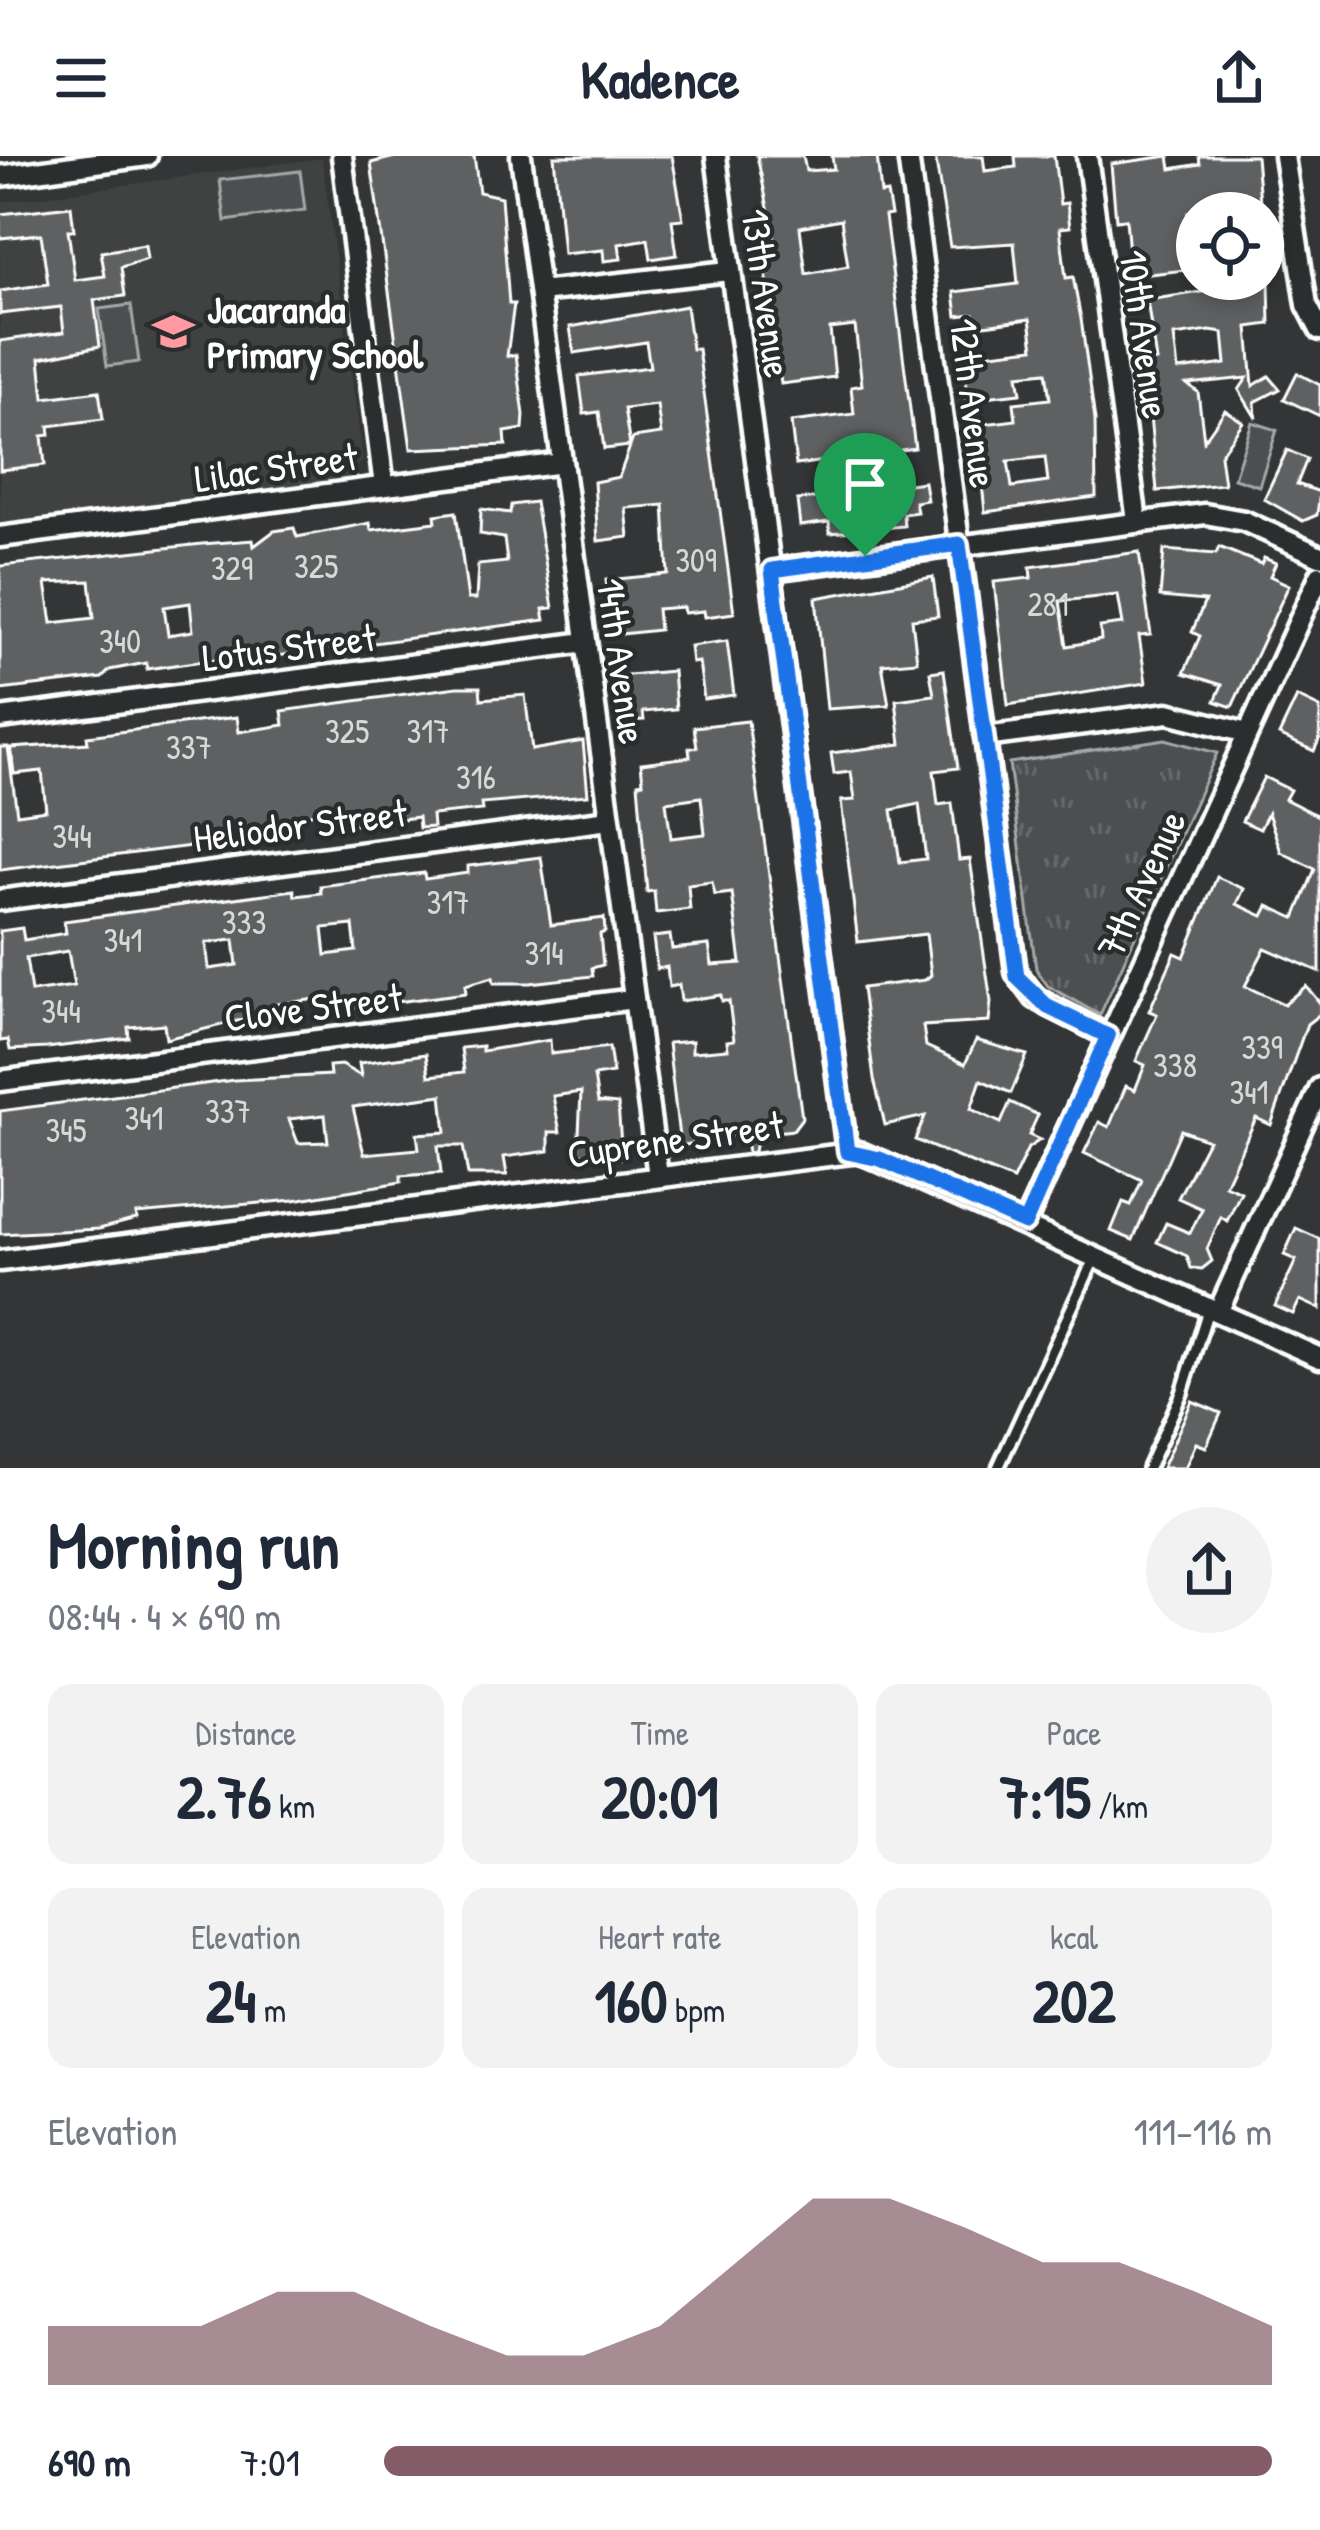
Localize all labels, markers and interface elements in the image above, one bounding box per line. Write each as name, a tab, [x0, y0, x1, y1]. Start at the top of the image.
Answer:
text: Kadence	[581, 42, 739, 115]
icon: menu	[48, 45, 114, 111]
icon: share	[1206, 45, 1272, 111]
map controls	[1176, 192, 1284, 300]
button: locate	[1176, 192, 1284, 300]
street label: 13th Avenue	[729, 205, 806, 380]
street label: 10th Avenue	[1107, 246, 1184, 421]
place label: Jacaranda Primary School	[207, 282, 424, 381]
school or university icon: Jacaranda Primary School	[150, 308, 196, 354]
street label: 12th Avenue	[938, 315, 1011, 491]
street label: Lilac Street	[191, 429, 361, 504]
pin	[814, 433, 916, 556]
icon: arrive	[832, 451, 898, 517]
house number: 309	[675, 538, 717, 582]
house number: 325	[294, 544, 338, 588]
house number: 329	[211, 546, 253, 590]
street label: 14th Avenue	[585, 575, 660, 747]
house number: 281	[1027, 582, 1069, 626]
street label: Lotus Street	[199, 610, 379, 683]
house number: 340	[99, 619, 141, 663]
house number: 325	[325, 709, 369, 753]
house number: 317	[406, 709, 450, 753]
house number: 337	[166, 725, 212, 769]
house number: 316	[456, 755, 496, 799]
street label: Heliodor Street	[190, 785, 410, 864]
street label: 7th Avenue	[1083, 801, 1198, 966]
house number: 344	[52, 814, 92, 858]
house number: 317	[426, 880, 470, 924]
house number: 333	[222, 900, 266, 944]
house number: 341	[103, 918, 143, 962]
house number: 314	[524, 931, 564, 975]
street label: Clove Street	[221, 969, 405, 1044]
house number: 344	[41, 989, 81, 1033]
house number: 339	[1241, 1025, 1283, 1069]
house number: 338	[1153, 1043, 1197, 1087]
house number: 341	[1229, 1070, 1269, 1114]
house number: 337	[205, 1089, 251, 1133]
house number: 341	[124, 1096, 164, 1140]
street label: Cuprene Street	[564, 1097, 787, 1180]
house number: 345	[45, 1108, 87, 1152]
text: Morning run	[48, 1499, 340, 1589]
button: share	[1146, 1507, 1272, 1633]
text: 08:44 · 4 × 690 m	[48, 1589, 281, 1642]
text: Distance	[196, 1711, 296, 1755]
text: Time	[631, 1711, 689, 1755]
text: Pace	[1047, 1711, 1101, 1755]
text: 2.76	[177, 1755, 271, 1837]
text: 20:01	[601, 1755, 719, 1837]
text: 7:15	[1000, 1755, 1091, 1837]
text: km	[271, 1784, 315, 1828]
text: /km	[1091, 1784, 1148, 1828]
text: Elevation	[191, 1915, 301, 1959]
text: Heart rate	[598, 1915, 722, 1959]
text: kcal	[1050, 1915, 1098, 1959]
text: 24	[206, 1959, 256, 2041]
text: 160	[595, 1959, 667, 2041]
text: 202	[1032, 1959, 1116, 2041]
text: m	[256, 1988, 286, 2032]
text: bpm	[667, 1988, 725, 2032]
text: Elevation	[48, 2104, 178, 2157]
text: 111–116 m	[1134, 2104, 1272, 2157]
text: 690 m	[48, 2435, 131, 2488]
text: 7:01	[240, 2435, 300, 2488]

